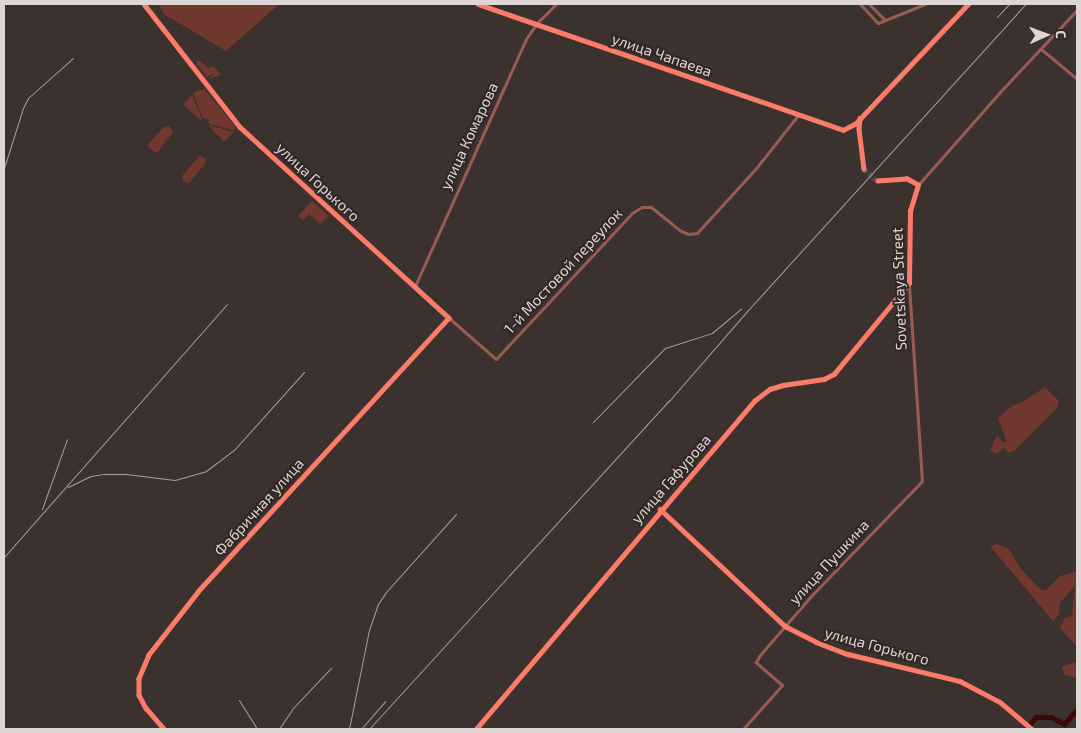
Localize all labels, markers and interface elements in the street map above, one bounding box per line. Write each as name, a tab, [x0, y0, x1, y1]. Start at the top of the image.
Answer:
north arrow	[1021, 10, 1071, 60]
street label: улица Чапаева	[610, 29, 714, 81]
text: С	[1053, 30, 1070, 39]
street label: улица Комарова	[436, 80, 502, 192]
street label: улица Горького	[273, 139, 363, 225]
street label: 1-й Мостовой переулок	[500, 205, 626, 337]
street label: Sovetskaya Street	[888, 227, 910, 351]
street label: улица Гафурова	[627, 431, 715, 527]
street label: Фабричная улица	[210, 454, 308, 560]
street label: улица Пушкина	[785, 516, 873, 608]
street label: улица Горького	[823, 623, 931, 669]

